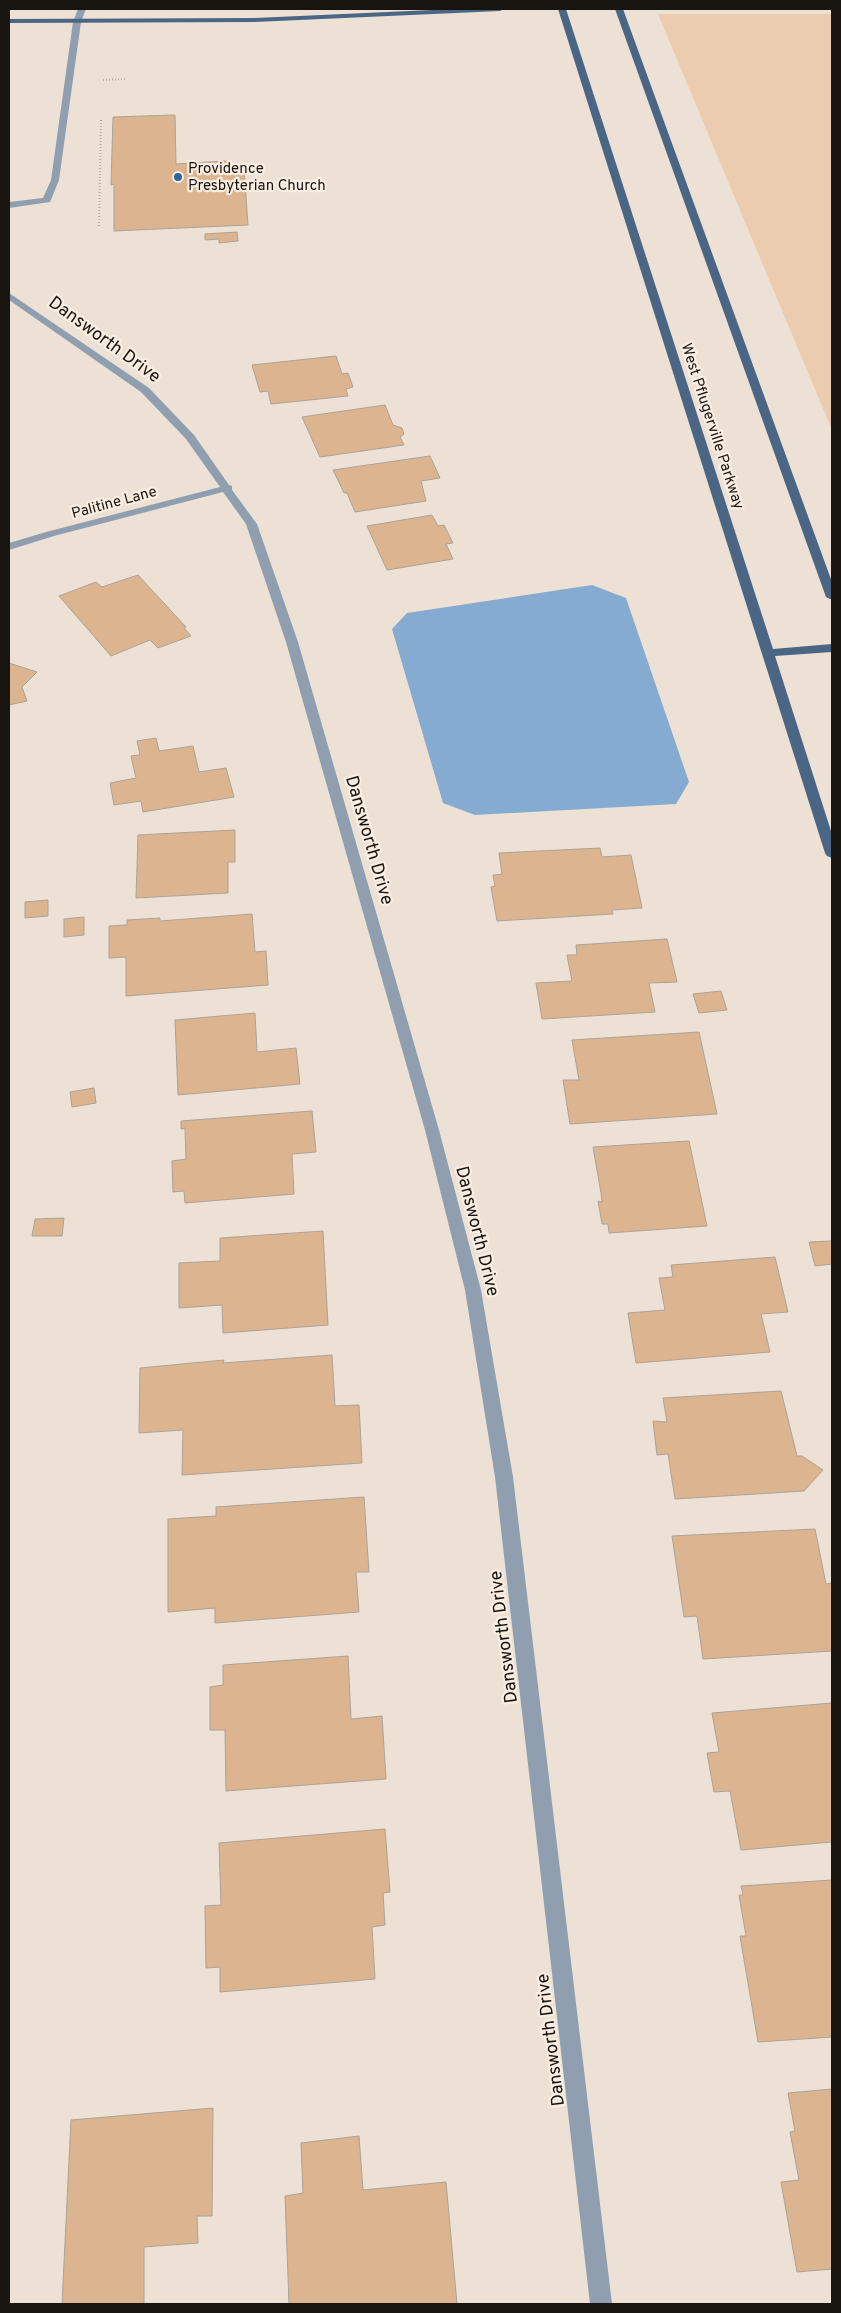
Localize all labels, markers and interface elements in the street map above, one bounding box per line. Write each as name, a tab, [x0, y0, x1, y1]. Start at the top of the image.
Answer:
place label: Providence Presbyterian Church	[188, 160, 326, 196]
marker: Providence Presbyterian Church	[172, 171, 184, 183]
street label: Dansworth Drive	[43, 292, 165, 389]
street label: West Pflugerville Parkway	[676, 341, 747, 512]
street label: Palitine Lane	[70, 483, 159, 524]
street label: Dansworth Drive	[339, 773, 398, 908]
street label: Dansworth Drive	[449, 1164, 504, 1299]
street label: Dansworth Drive	[485, 1569, 524, 1704]
street label: Dansworth Drive	[532, 1972, 571, 2107]

